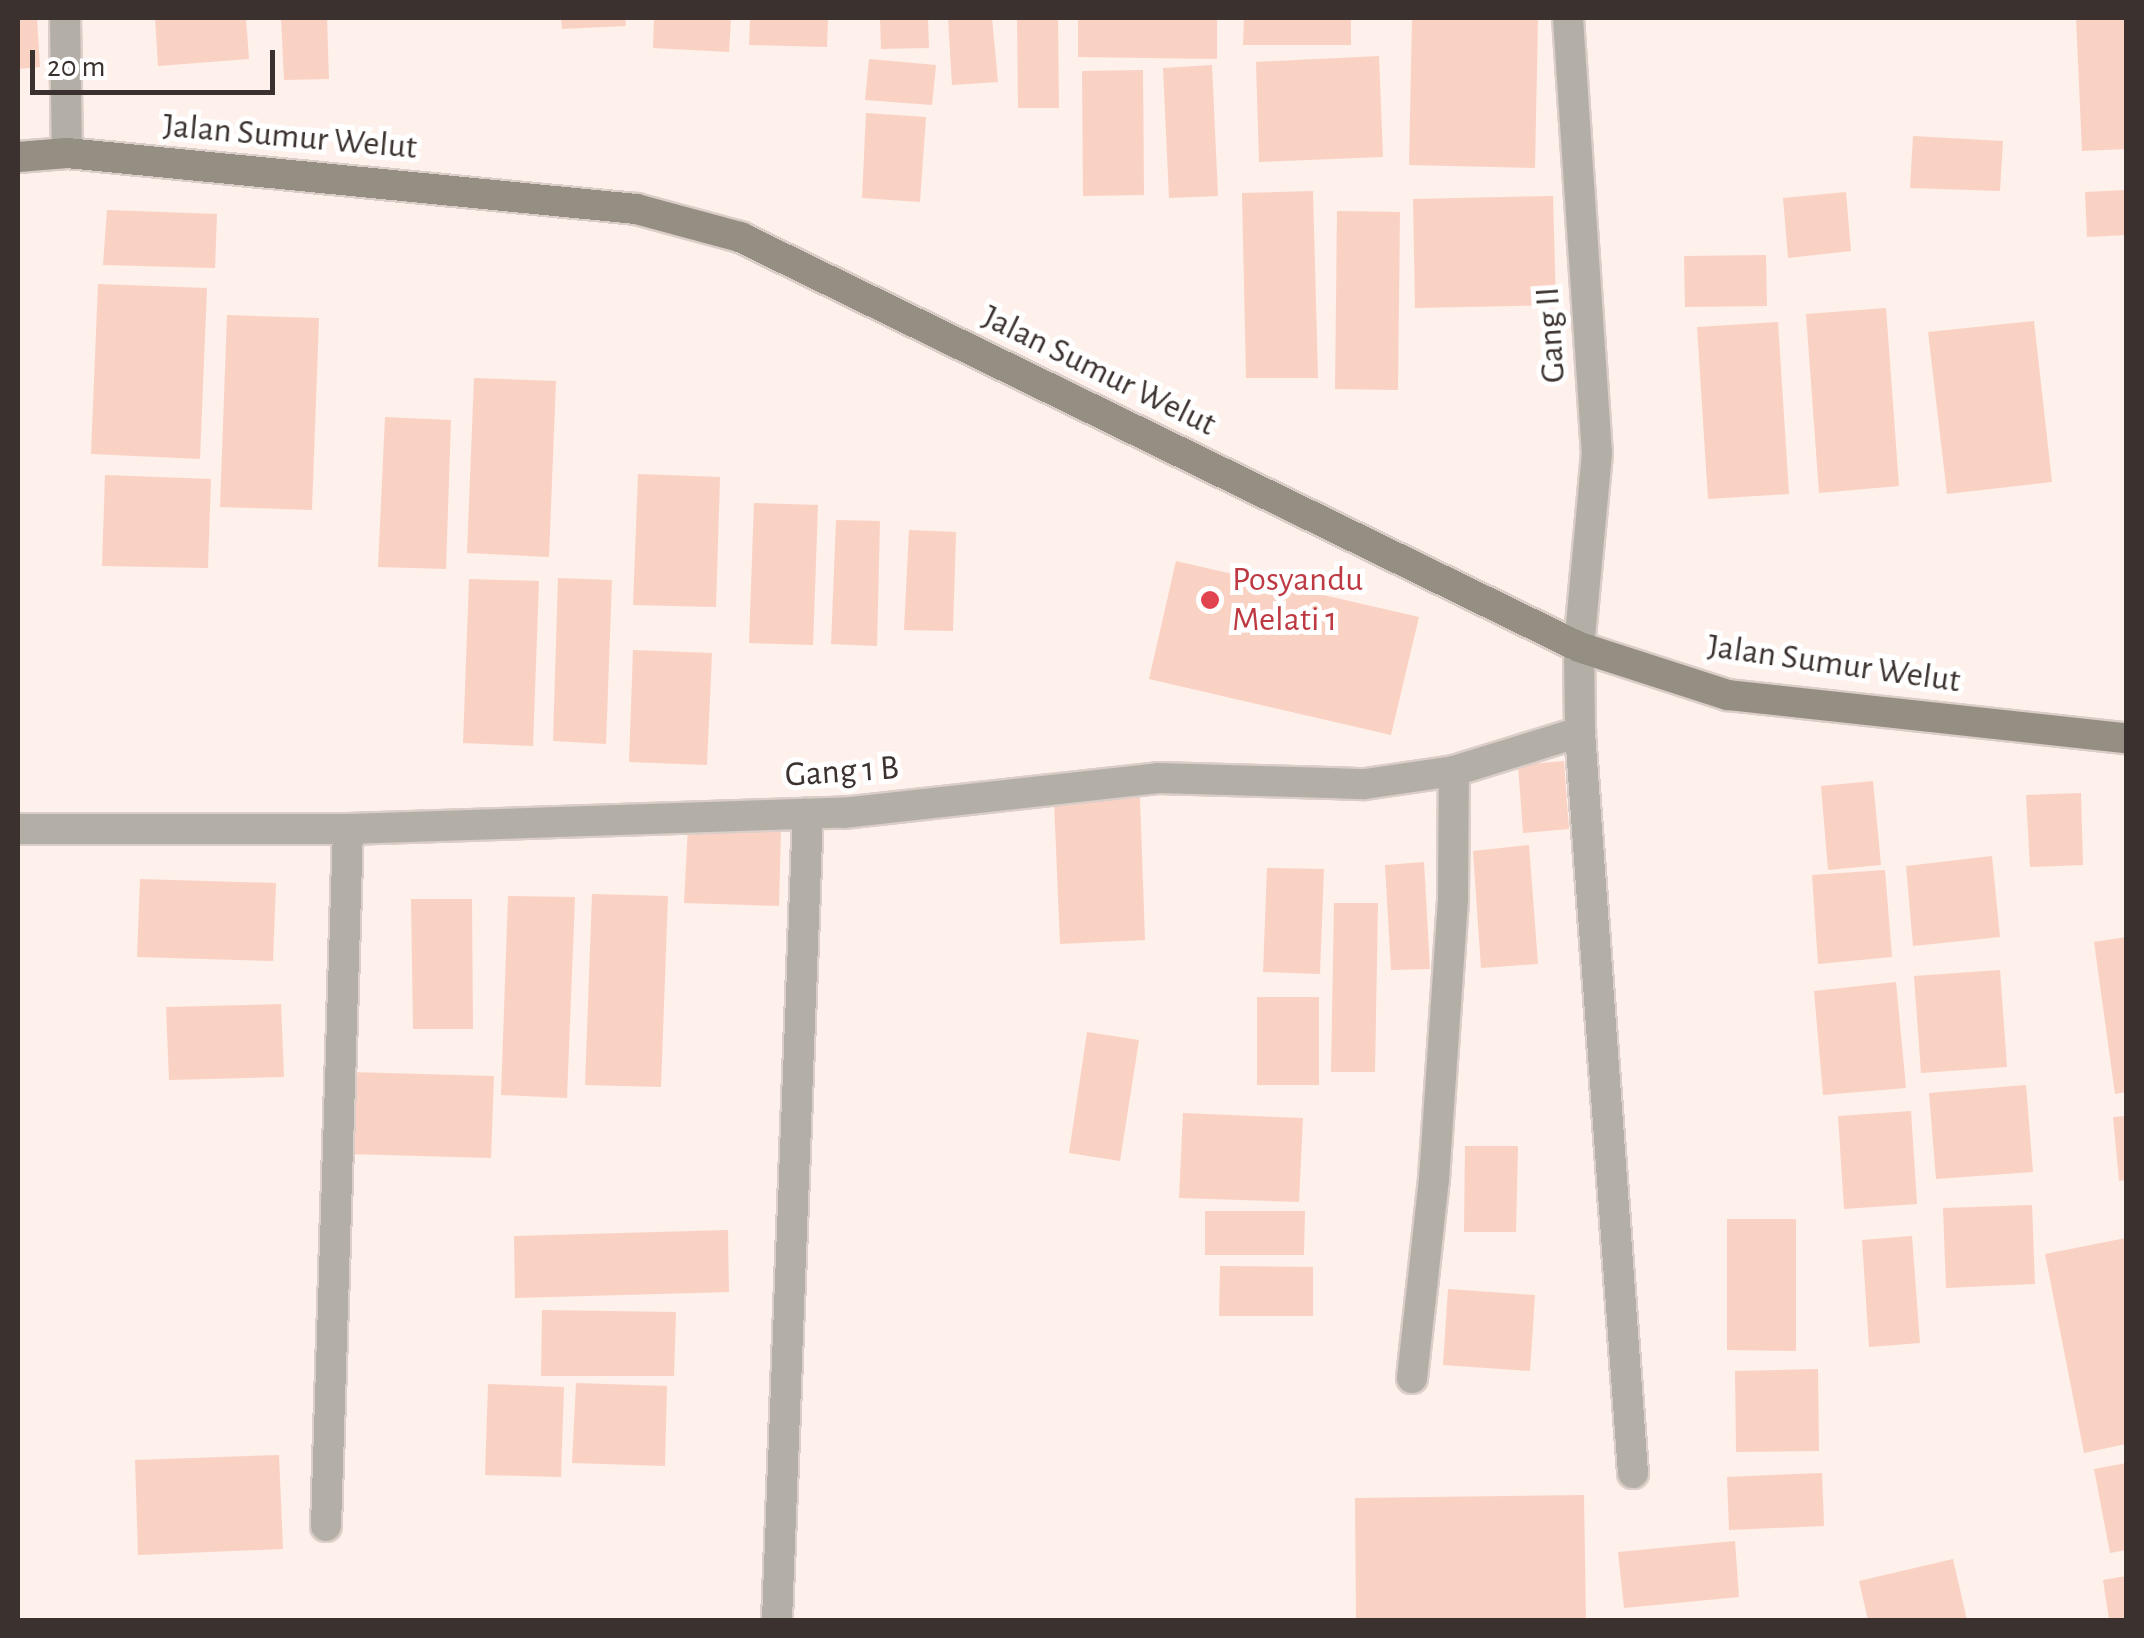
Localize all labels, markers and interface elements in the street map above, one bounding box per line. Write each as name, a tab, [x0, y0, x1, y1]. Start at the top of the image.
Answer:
scale bar	[35, 30, 280, 92]
text: 20 m	[47, 52, 105, 82]
street label: Jalan Sumur Welut	[161, 105, 419, 169]
street label: Gang II	[1527, 286, 1575, 384]
street label: Jalan Sumur Welut	[975, 296, 1223, 446]
place label: Posyandu Melati 1	[1232, 559, 1363, 641]
marker: Posyandu Melati 1	[1197, 587, 1223, 613]
street label: Jalan Sumur Welut	[1705, 625, 1963, 703]
street label: Gang 1 B	[784, 747, 900, 797]

